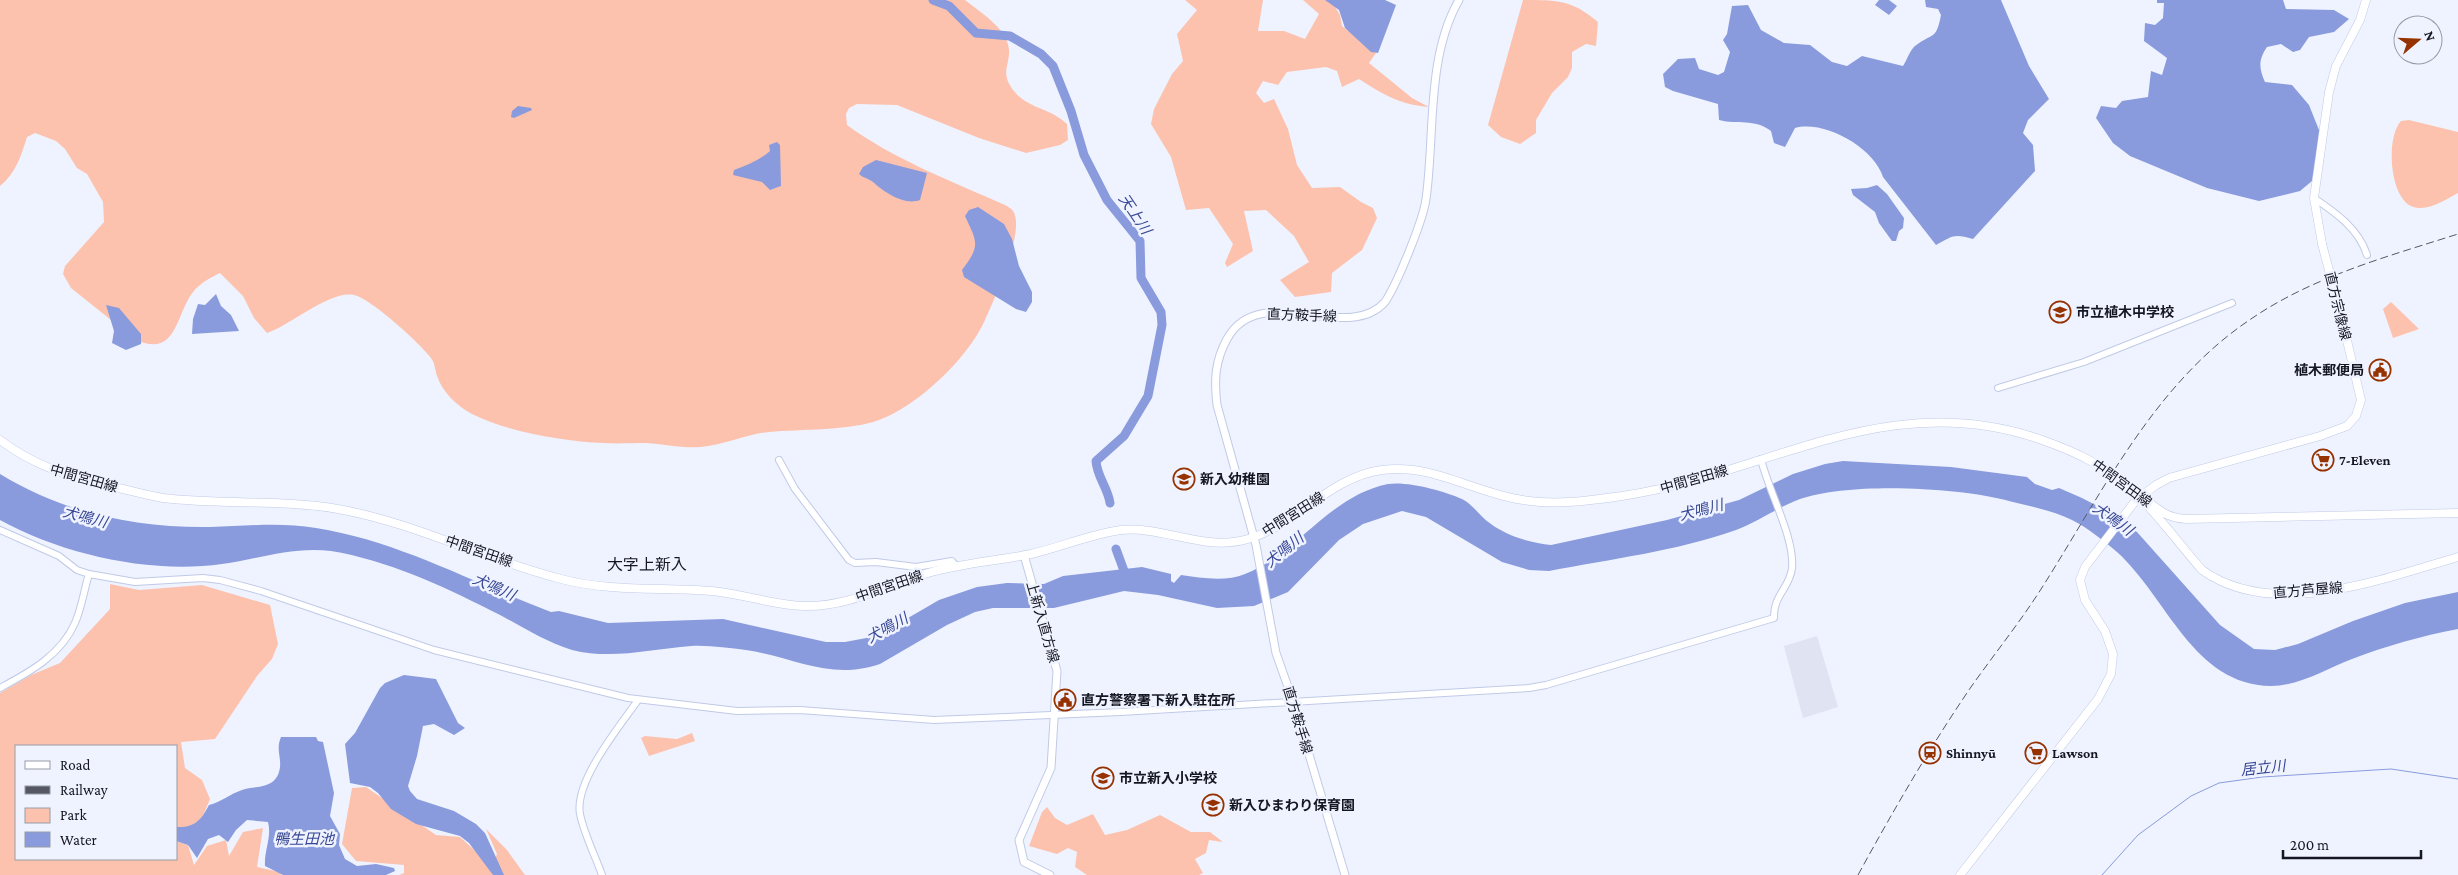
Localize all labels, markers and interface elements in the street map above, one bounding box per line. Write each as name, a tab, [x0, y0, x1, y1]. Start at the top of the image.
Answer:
north arrow	[2393, 15, 2443, 65]
text: N	[2421, 29, 2440, 43]
water label: 天上川	[1116, 191, 1155, 239]
street label: 直方宗像線	[2322, 270, 2354, 342]
school or university icon: 市立植木中学校	[2048, 300, 2072, 324]
place label: 市立植木中学校	[2076, 304, 2174, 320]
street label: 直方鞍手線	[1267, 306, 1337, 324]
public building icon: 植木郵便局	[2368, 358, 2392, 382]
place label: 植木郵便局	[2294, 362, 2364, 378]
supermarket icon: 7-Eleven	[2311, 448, 2335, 472]
place label: 7-Eleven	[2339, 452, 2390, 468]
street label: 中間宮田線	[2089, 456, 2155, 510]
street label: 中間宮田線	[48, 461, 120, 495]
street label: 中間宮田線	[1658, 462, 1730, 496]
school or university icon: 新入幼稚園	[1172, 467, 1196, 491]
place label: 新入幼稚園	[1200, 471, 1270, 487]
street label: 中間宮田線	[1259, 489, 1327, 539]
water label: 犬鳴川	[1677, 496, 1727, 523]
water label: 犬鳴川	[2090, 500, 2138, 540]
water label: 犬鳴川	[61, 503, 111, 531]
water label: 犬鳴川	[1261, 528, 1308, 570]
street label: 中間宮田線	[443, 532, 515, 570]
district label: 大字上新入	[607, 556, 687, 573]
street label: 中間宮田線	[853, 567, 925, 605]
water label: 犬鳴川	[470, 571, 520, 604]
street label: 上新入直方線	[1024, 579, 1062, 665]
street label: 直方芦屋線	[2272, 579, 2344, 601]
water label: 犬鳴川	[863, 609, 912, 646]
street label: 直方鞍手線	[1280, 684, 1316, 756]
public building icon: 直方警察署下新入駐在所	[1053, 688, 1077, 712]
place label: 直方警察署下新入駐在所	[1081, 692, 1235, 708]
station icon: Shinnyū	[1918, 741, 1942, 765]
supermarket icon: Lawson	[2024, 741, 2048, 765]
legend	[15, 745, 178, 860]
place label: Shinnyū	[1946, 745, 1996, 761]
place label: Lawson	[2052, 745, 2098, 761]
text: Road	[60, 757, 91, 773]
water label: 居立川	[2240, 757, 2288, 778]
school or university icon: 市立新入小学校	[1091, 766, 1115, 790]
place label: 市立新入小学校	[1119, 770, 1217, 786]
text: Railway	[60, 782, 108, 799]
school or university icon: 新入ひまわり保育園	[1201, 793, 1225, 817]
place label: 新入ひまわり保育園	[1229, 797, 1355, 813]
text: Park	[60, 807, 87, 823]
scale bar	[2283, 828, 2420, 860]
water label: 鴨生田池	[274, 831, 336, 847]
text: Water	[60, 832, 97, 848]
text: 200 m	[2290, 837, 2329, 853]

